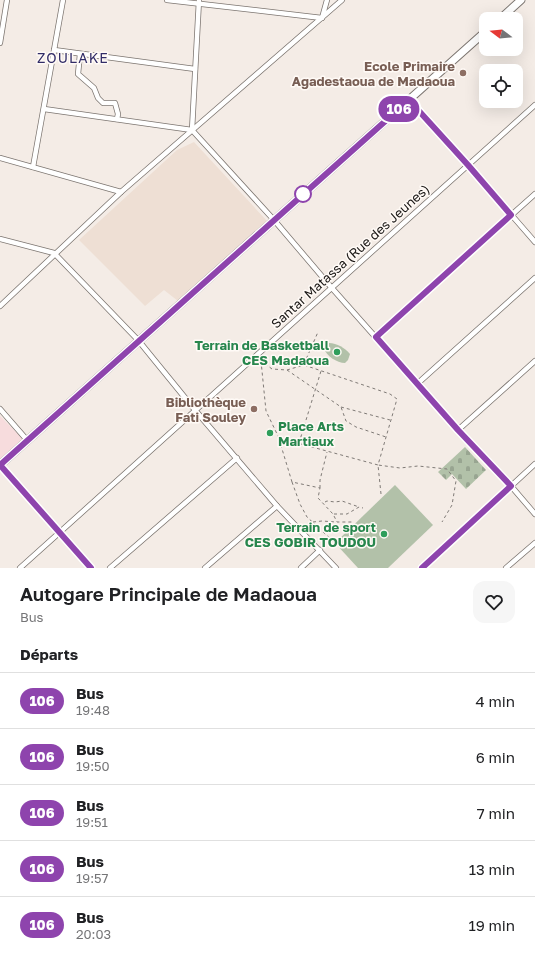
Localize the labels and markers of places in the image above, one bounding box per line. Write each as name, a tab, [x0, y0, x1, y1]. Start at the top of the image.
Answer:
place label: Ecole Primaire Agadestaoua de Madaoua	[292, 58, 455, 89]
marker: Ecole Primaire Agadestaoua de Madaoua	[458, 68, 468, 78]
unlabelled marker	[294, 185, 312, 203]
place label: Terrain de Basketball CES Madaoua	[195, 337, 330, 368]
marker: Terrain de Basketball CES Madaoua	[332, 347, 342, 357]
place label: Bibliothèque Fati Souley	[165, 394, 246, 425]
marker: Bibliothèque Fati Souley	[249, 404, 259, 414]
place label: Place Arts Martiaux	[278, 418, 344, 449]
marker: Place Arts Martiaux	[265, 428, 275, 438]
place label: Terrain de sport CES GOBIR TOUDOU	[245, 519, 376, 550]
marker: Terrain de sport CES GOBIR TOUDOU	[379, 529, 389, 539]

